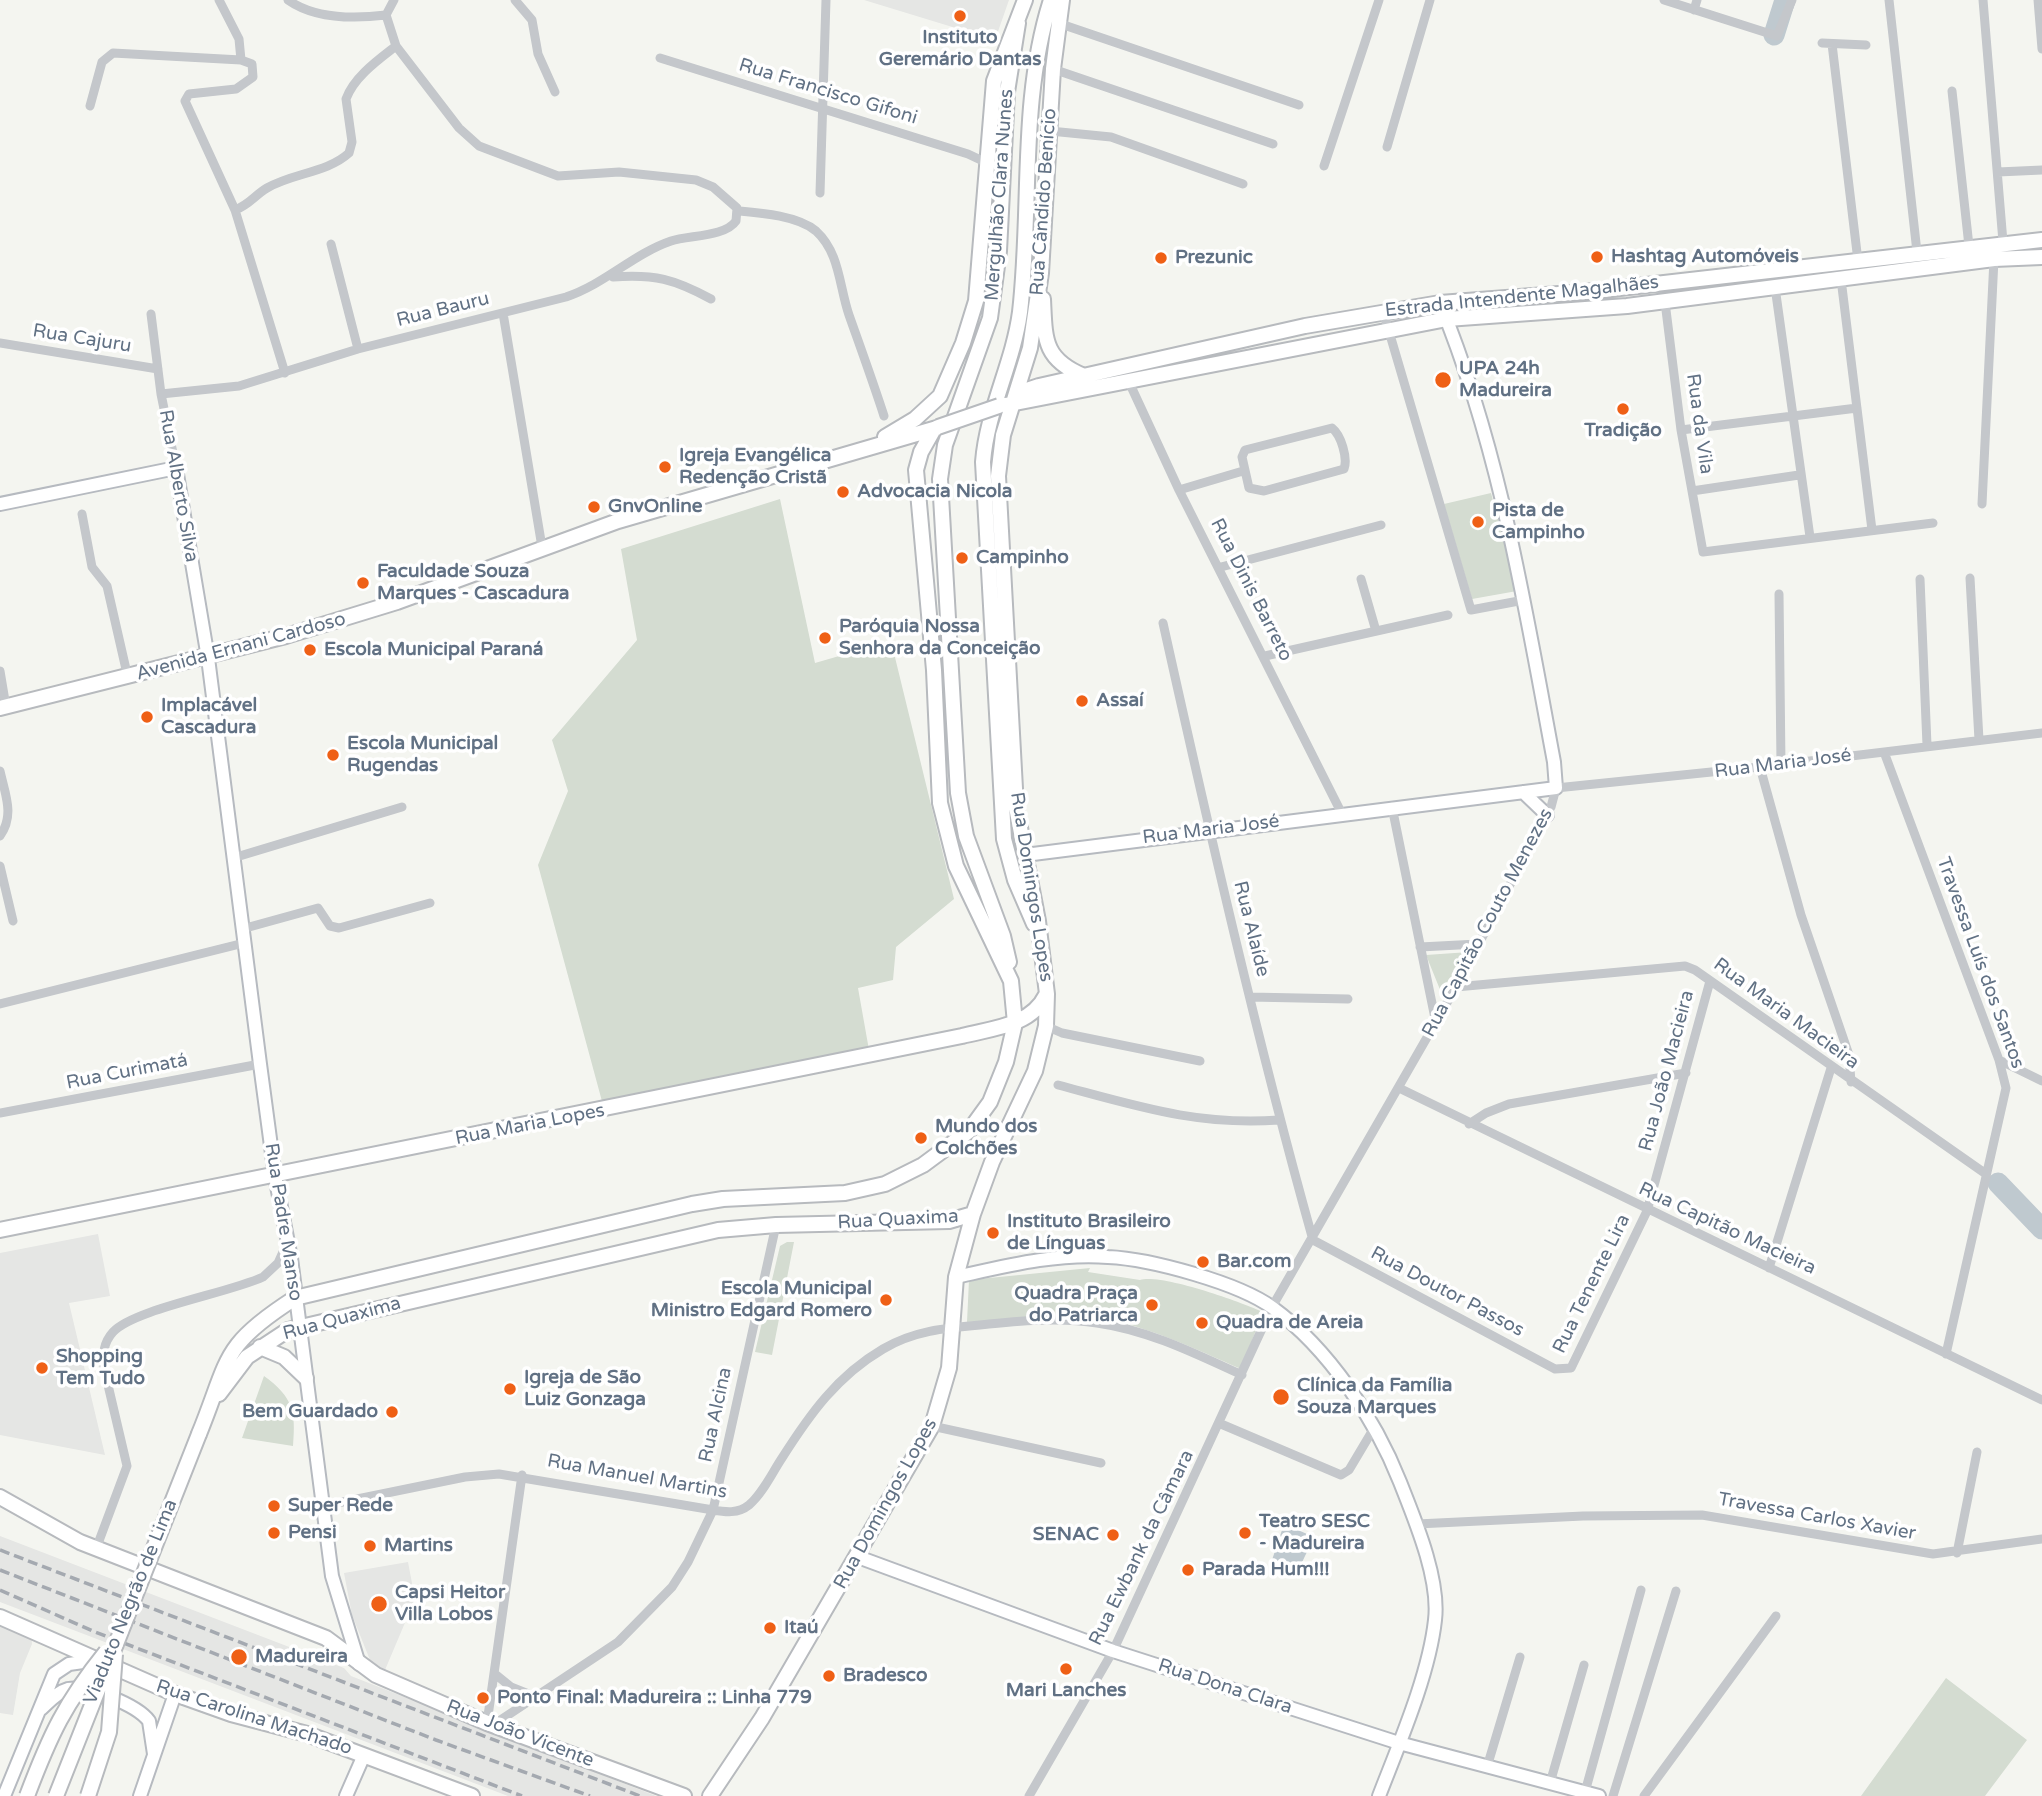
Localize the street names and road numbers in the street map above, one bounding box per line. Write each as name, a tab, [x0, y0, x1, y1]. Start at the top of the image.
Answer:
street label: Rua Francisco Gifoni	[736, 54, 920, 130]
street label: Mergulhão Clara Nunes	[981, 88, 1019, 302]
street label: Rua Cândido Benício	[1026, 107, 1062, 297]
street label: Estrada Intendente Magalhães	[1384, 271, 1660, 323]
street label: Rua Bauru	[394, 287, 492, 333]
street label: Rua Cajuru	[31, 320, 133, 358]
street label: Rua da Vila	[1681, 372, 1717, 476]
street label: Rua Alberto Silva	[153, 408, 203, 564]
street label: Rua Dinis Barreto	[1205, 515, 1297, 665]
street label: Avenida Ernani Cardoso	[134, 608, 348, 686]
street label: Rua Maria José	[1713, 744, 1853, 784]
street label: Rua Domingos Lopes	[1005, 790, 1057, 984]
street label: Rua Capitão Couto Menezes	[1418, 805, 1558, 1041]
street label: Rua Maria José	[1141, 810, 1281, 850]
street label: Travessa Luís dos Santos	[1931, 854, 2029, 1072]
street label: Rua Alaíde	[1228, 879, 1274, 979]
street label: Rua Maria Macieira	[1709, 953, 1863, 1075]
street label: Rua João Macieira	[1635, 988, 1699, 1154]
street label: Rua Curimatá	[64, 1049, 190, 1095]
street label: Rua Maria Lopes	[453, 1099, 607, 1151]
street label: Rua Padre Manso	[259, 1141, 307, 1303]
street label: Rua Capitão Macieira	[1635, 1178, 1819, 1280]
street label: Rua Quaxima	[837, 1205, 959, 1235]
street label: Rua Tenente Lira	[1548, 1211, 1636, 1357]
street label: Rua Doutor Passos	[1366, 1242, 1528, 1342]
street label: Rua Quaxima	[280, 1292, 404, 1346]
street label: Rua Alcina	[695, 1365, 737, 1465]
street label: Rua Domingos Lopes	[830, 1415, 942, 1593]
street label: Rua Ewbank da Câmara	[1085, 1447, 1199, 1649]
street label: Rua Manuel Martins	[545, 1450, 729, 1504]
street label: Travessa Carlos Xavier	[1716, 1488, 1918, 1546]
street label: Viaduto Negrão de Lima	[79, 1496, 183, 1708]
street label: Rua Dona Clara	[1155, 1655, 1295, 1719]
street label: Rua Carolina Machado	[153, 1676, 355, 1760]
street label: Rua João Vicente	[443, 1695, 597, 1773]

